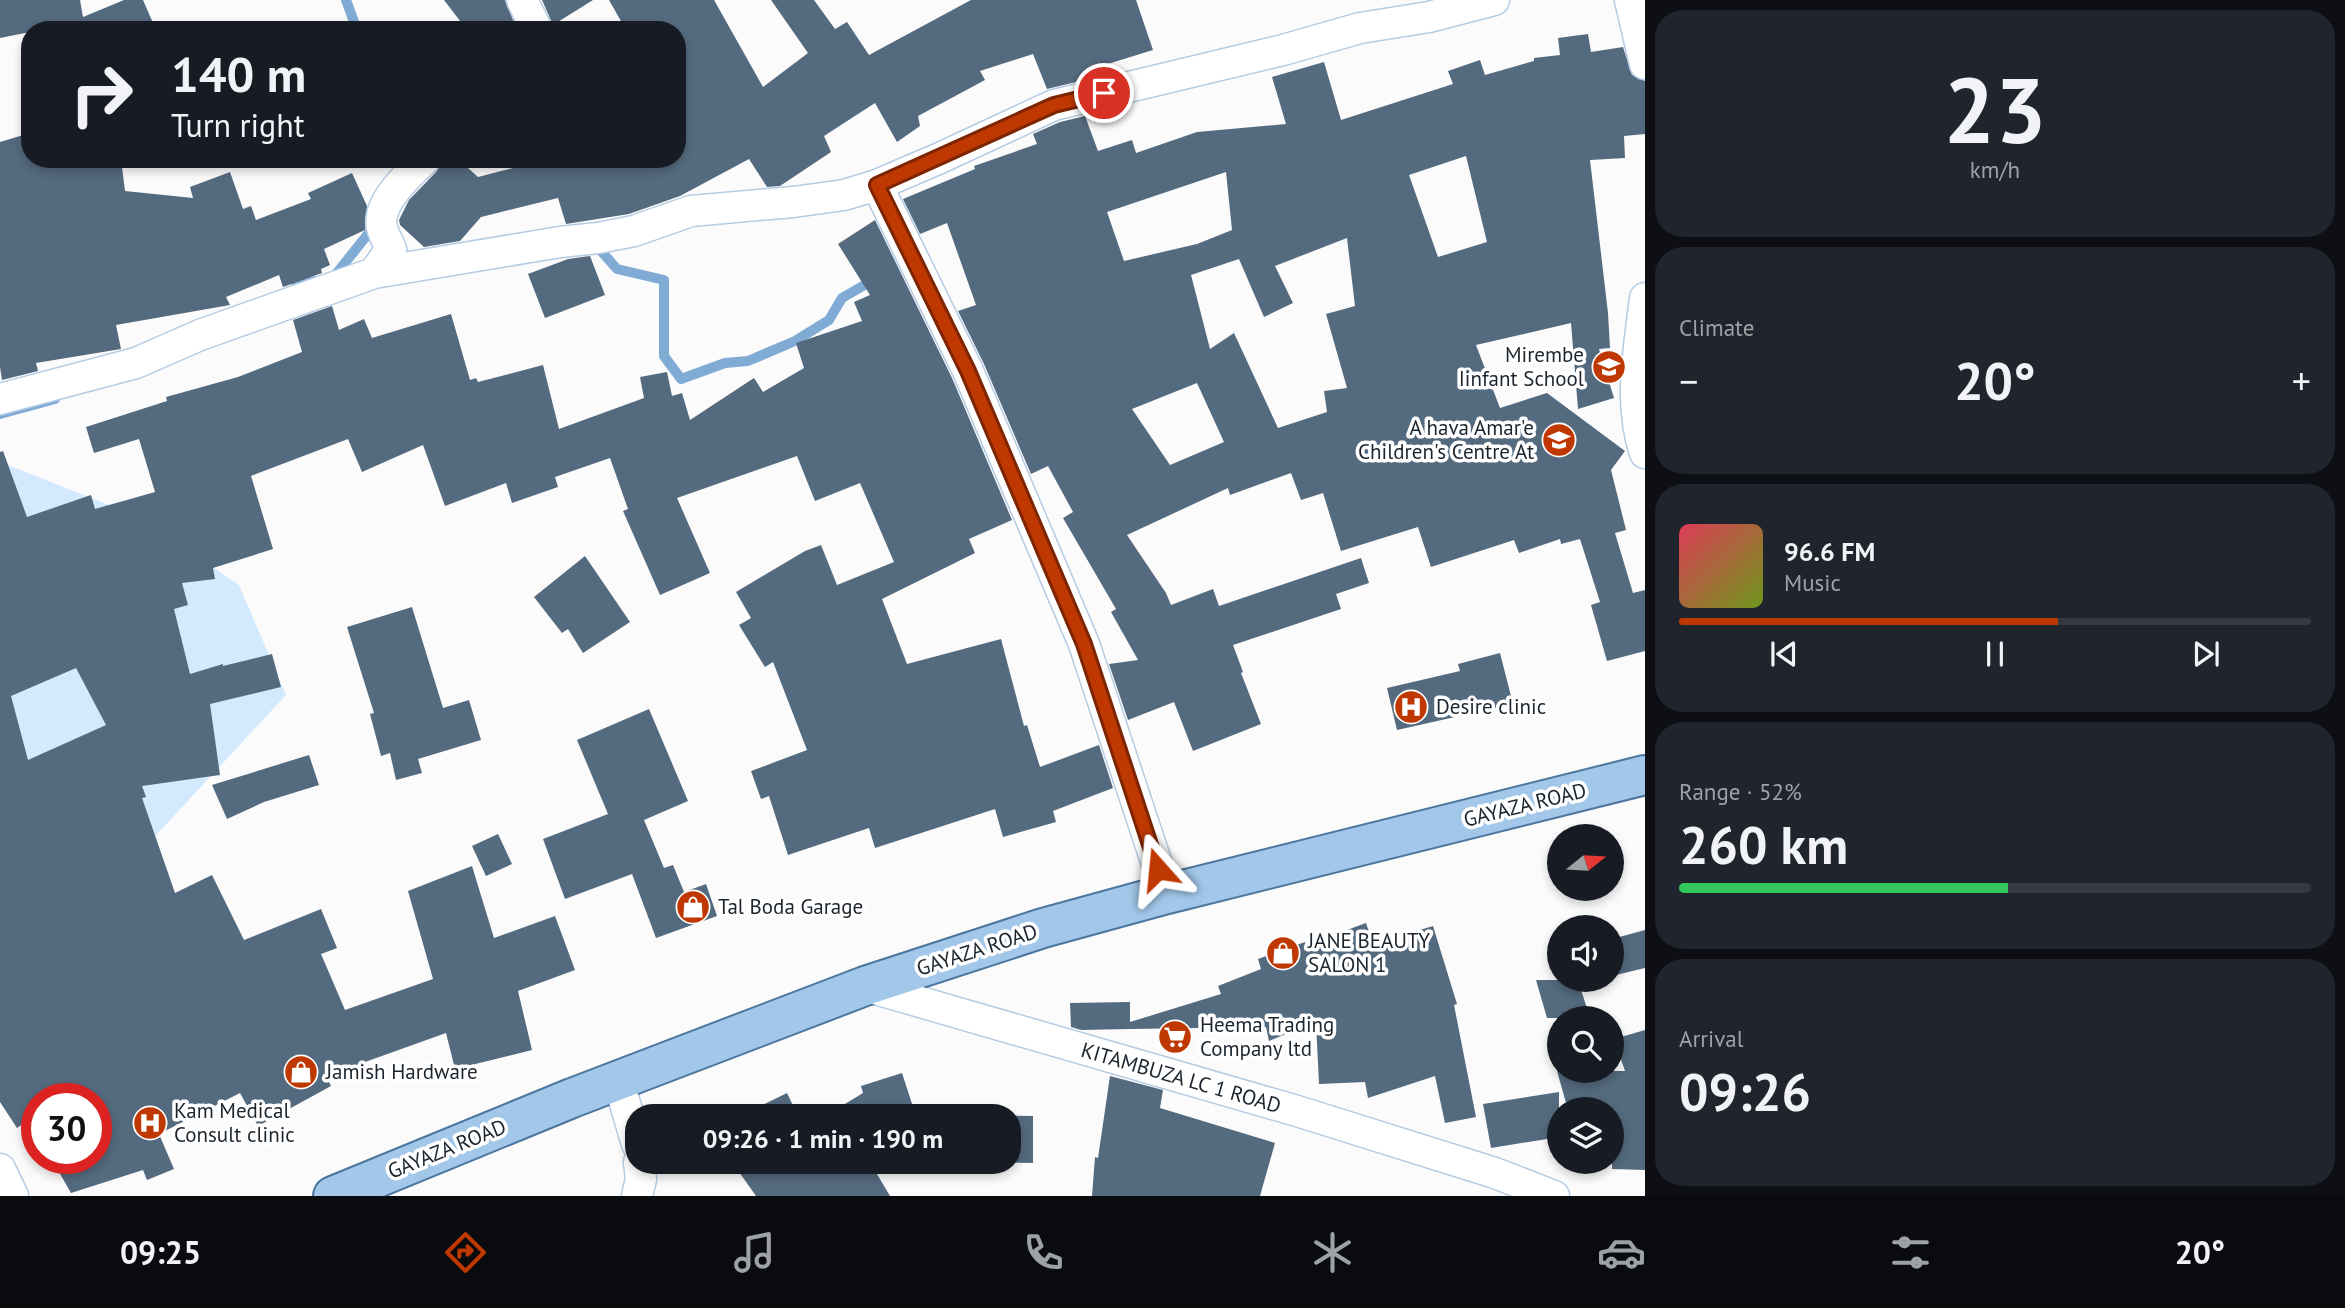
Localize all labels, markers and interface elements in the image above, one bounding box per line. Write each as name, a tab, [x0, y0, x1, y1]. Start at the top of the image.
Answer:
text: 140 m	[171, 42, 306, 106]
icon: right	[56, 49, 147, 140]
text: 23	[1943, 50, 2047, 168]
pin	[1074, 63, 1134, 123]
icon: arrive	[1085, 74, 1123, 112]
text: Turn right	[171, 104, 305, 146]
text: km/h	[1970, 155, 2020, 184]
text: Climate	[1679, 313, 1754, 342]
place label: Mirembe Iinfant School	[1459, 341, 1584, 392]
text: 20°	[1954, 347, 2036, 414]
school or university icon: Mirembe Iinfant School	[1590, 348, 1628, 386]
text: −	[1679, 356, 1698, 405]
text: +	[2292, 356, 2311, 405]
place label: A hava Amar'e Children's Centre At	[1358, 414, 1534, 465]
school or university icon: A hava Amar'e Children's Centre At	[1540, 421, 1578, 459]
text: 96.6 FM	[1784, 535, 1875, 568]
text: Music	[1784, 568, 1841, 597]
icon: previous	[1765, 635, 1803, 673]
icon: pause	[1976, 635, 2014, 673]
icon: next	[2187, 635, 2225, 673]
hospital icon: Desire clinic	[1392, 688, 1430, 726]
place label: Desire clinic	[1436, 693, 1546, 720]
street label: GAYAZA ROAD	[1461, 776, 1589, 833]
text: Range · 52%	[1679, 777, 1802, 806]
text: 260 km	[1679, 811, 1848, 878]
north arrow	[1547, 824, 1624, 901]
map controls	[1547, 824, 1624, 1174]
position arrow	[1121, 832, 1195, 906]
shop icon: Tal Boda Garage	[674, 888, 712, 926]
place label: Tal Boda Garage	[718, 893, 863, 920]
button: sound	[1547, 915, 1624, 992]
street label: GAYAZA ROAD	[913, 917, 1041, 982]
place label: JANE BEAUTY SALON 1	[1307, 927, 1430, 978]
shop icon: JANE BEAUTY SALON 1	[1264, 934, 1302, 972]
button: search	[1547, 1006, 1624, 1083]
place label: Heema Trading Company ltd	[1200, 1011, 1334, 1062]
supermarket icon: Heema Trading Company ltd	[1156, 1018, 1194, 1056]
text: Arrival	[1679, 1024, 1743, 1053]
street label: KITAMBUZA LC 1 ROAD	[1078, 1036, 1284, 1119]
shop icon: Jamish Hardware	[282, 1053, 320, 1091]
place label: Jamish Hardware	[325, 1058, 478, 1085]
text: 09:26	[1679, 1058, 1811, 1125]
speed limit sign: 30	[21, 1083, 112, 1174]
place label: Kam Medical Consult clinic	[174, 1097, 295, 1148]
button: layers	[1547, 1097, 1624, 1174]
hospital icon: Kam Medical Consult clinic	[131, 1104, 169, 1142]
street label: GAYAZA ROAD	[384, 1113, 510, 1185]
text: 09:26 · 1 min · 190 m	[703, 1122, 943, 1155]
icon: directions	[441, 1228, 490, 1277]
icon: music	[730, 1228, 779, 1277]
icon: phone	[1019, 1228, 1068, 1277]
icon: climate	[1308, 1228, 1357, 1277]
icon: car	[1597, 1228, 1646, 1277]
icon: filters	[1886, 1228, 1935, 1277]
text: 09:25	[120, 1231, 201, 1273]
text: 20°	[2175, 1231, 2225, 1273]

